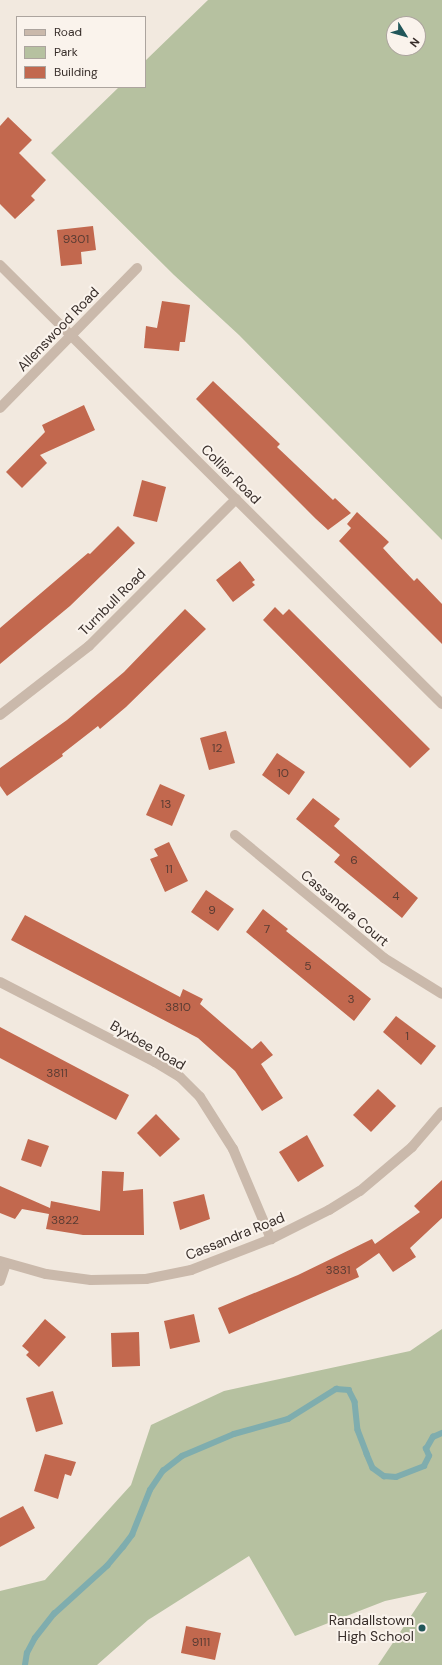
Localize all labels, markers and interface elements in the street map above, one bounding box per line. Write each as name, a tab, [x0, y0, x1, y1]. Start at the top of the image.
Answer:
legend	[16, 16, 146, 88]
north arrow	[386, 16, 426, 56]
text: Road	[54, 24, 82, 40]
text: N	[407, 35, 423, 50]
text: Park	[54, 44, 78, 60]
text: Building	[54, 64, 98, 80]
house number: 9301	[63, 233, 89, 247]
street label: Allenswood Road	[14, 283, 102, 375]
street label: Collier Road	[198, 441, 264, 507]
street label: Turnbull Road	[75, 565, 149, 639]
house number: 12	[212, 742, 222, 756]
house number: 10	[277, 767, 289, 781]
house number: 13	[161, 798, 171, 812]
house number: 6	[350, 854, 358, 868]
house number: 11	[165, 863, 173, 877]
street label: Cassandra Court	[298, 866, 392, 950]
house number: 4	[392, 890, 400, 904]
house number: 9	[208, 904, 216, 918]
house number: 7	[264, 923, 270, 937]
house number: 5	[304, 960, 312, 974]
house number: 3	[347, 993, 355, 1007]
house number: 3810	[165, 1001, 191, 1015]
street label: Byxbee Road	[107, 1017, 189, 1073]
house number: 1	[405, 1030, 409, 1044]
house number: 3811	[46, 1067, 68, 1081]
street label: Cassandra Road	[183, 1208, 287, 1264]
house number: 3822	[51, 1214, 79, 1228]
house number: 3831	[325, 1264, 351, 1278]
place label: Randallstown High School	[329, 1612, 414, 1644]
marker: Randallstown High School	[417, 1623, 427, 1633]
house number: 9111	[192, 1636, 210, 1650]

